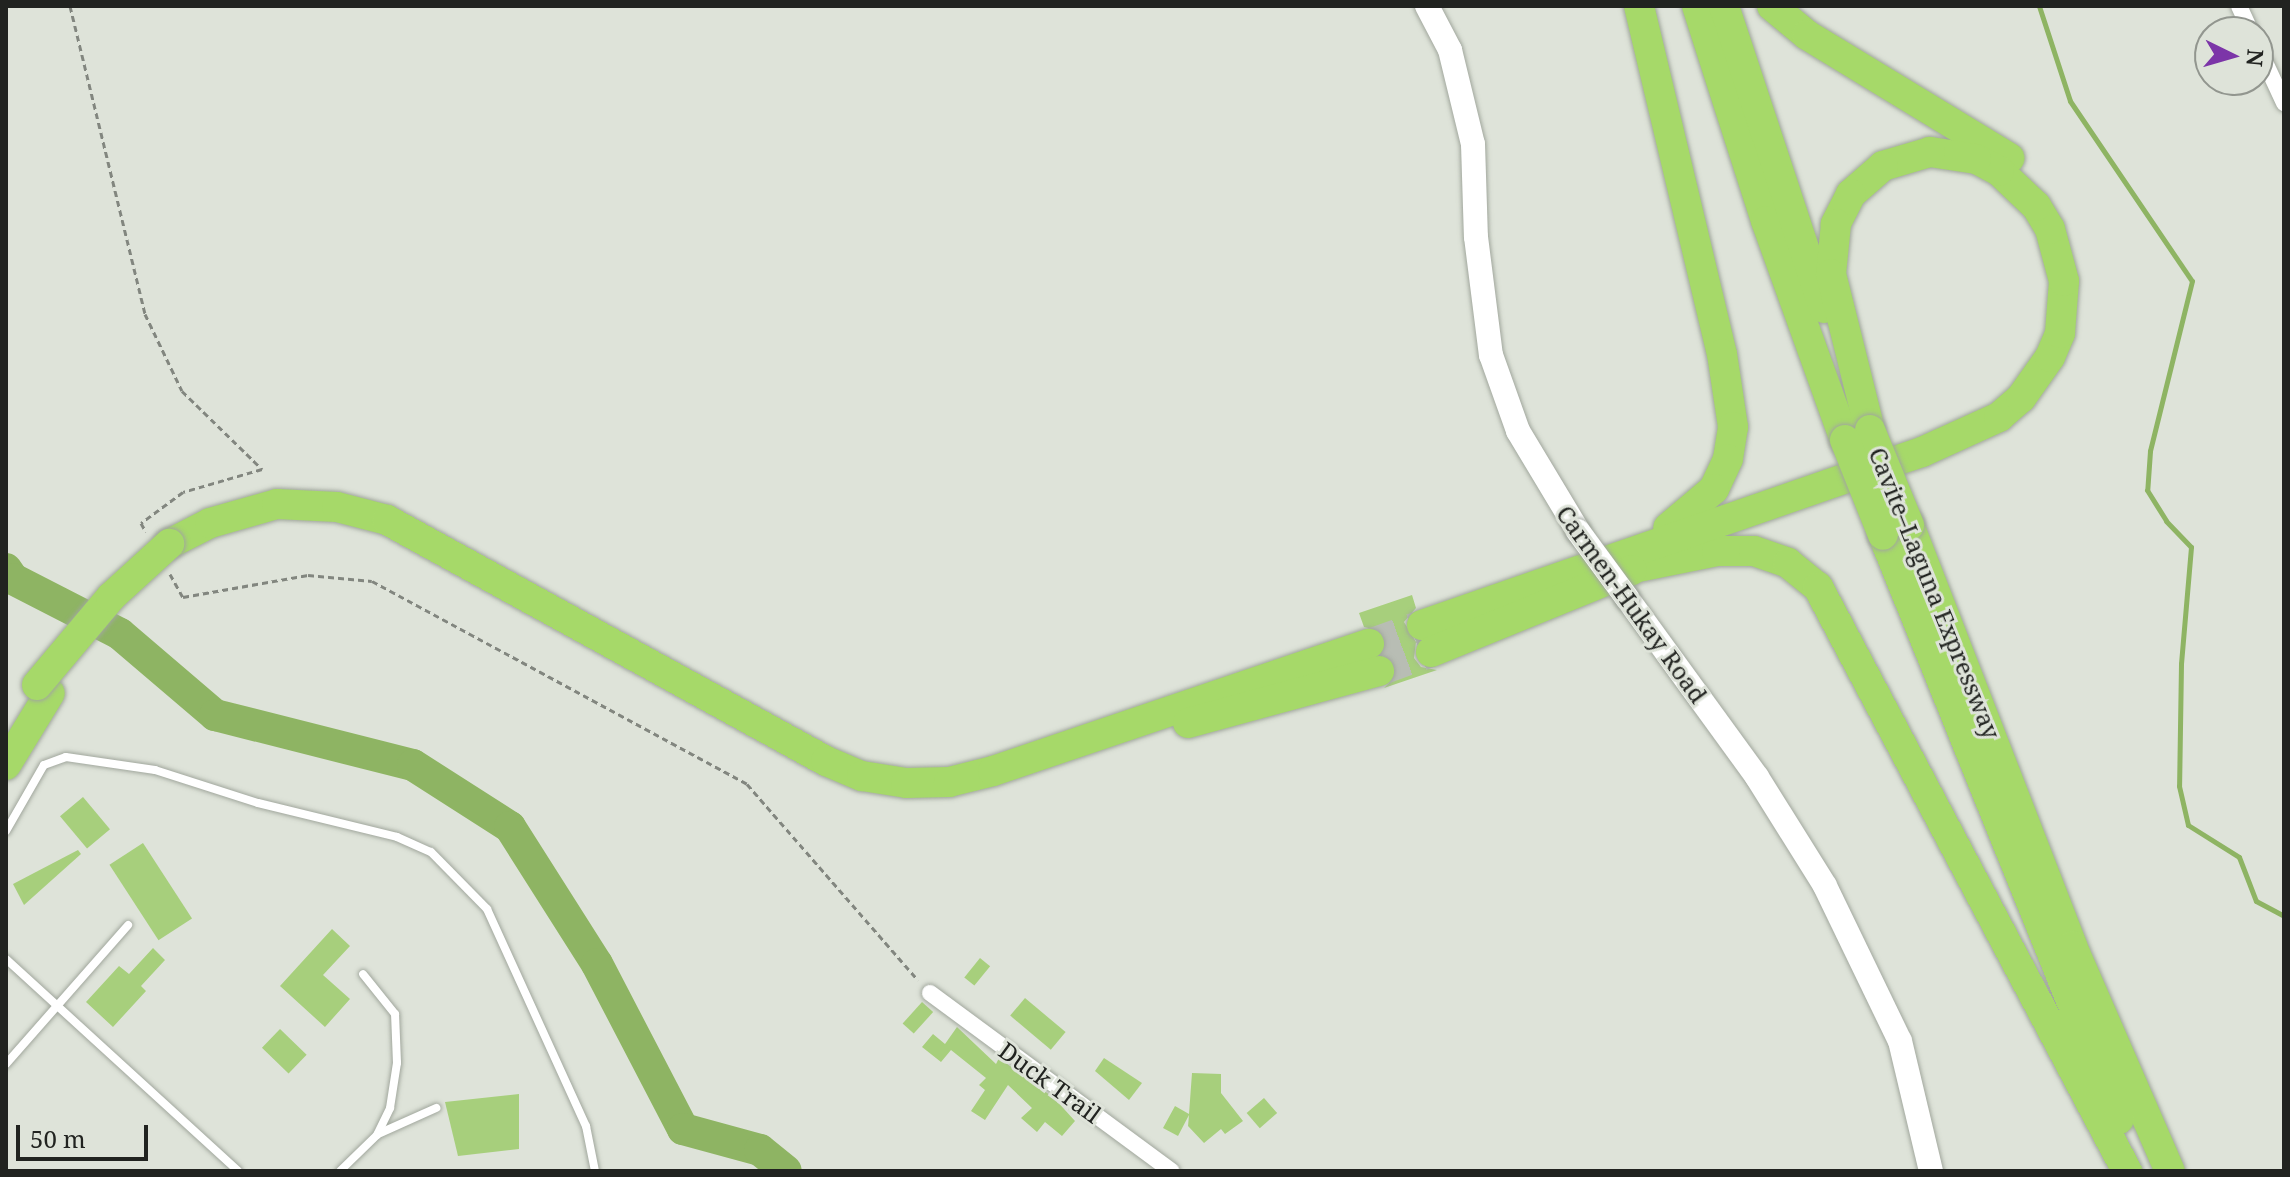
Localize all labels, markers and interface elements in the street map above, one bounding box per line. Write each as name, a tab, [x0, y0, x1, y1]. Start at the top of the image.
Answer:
north arrow	[2194, 16, 2274, 96]
text: N	[2240, 48, 2272, 68]
street label: Cavite–Laguna Expressway	[1863, 443, 2007, 743]
street label: Carmen-Hukay Road	[1551, 500, 1713, 708]
street label: Duck Trail	[993, 1035, 1107, 1129]
scale bar	[20, 1109, 152, 1159]
text: 50 m	[30, 1122, 86, 1155]

